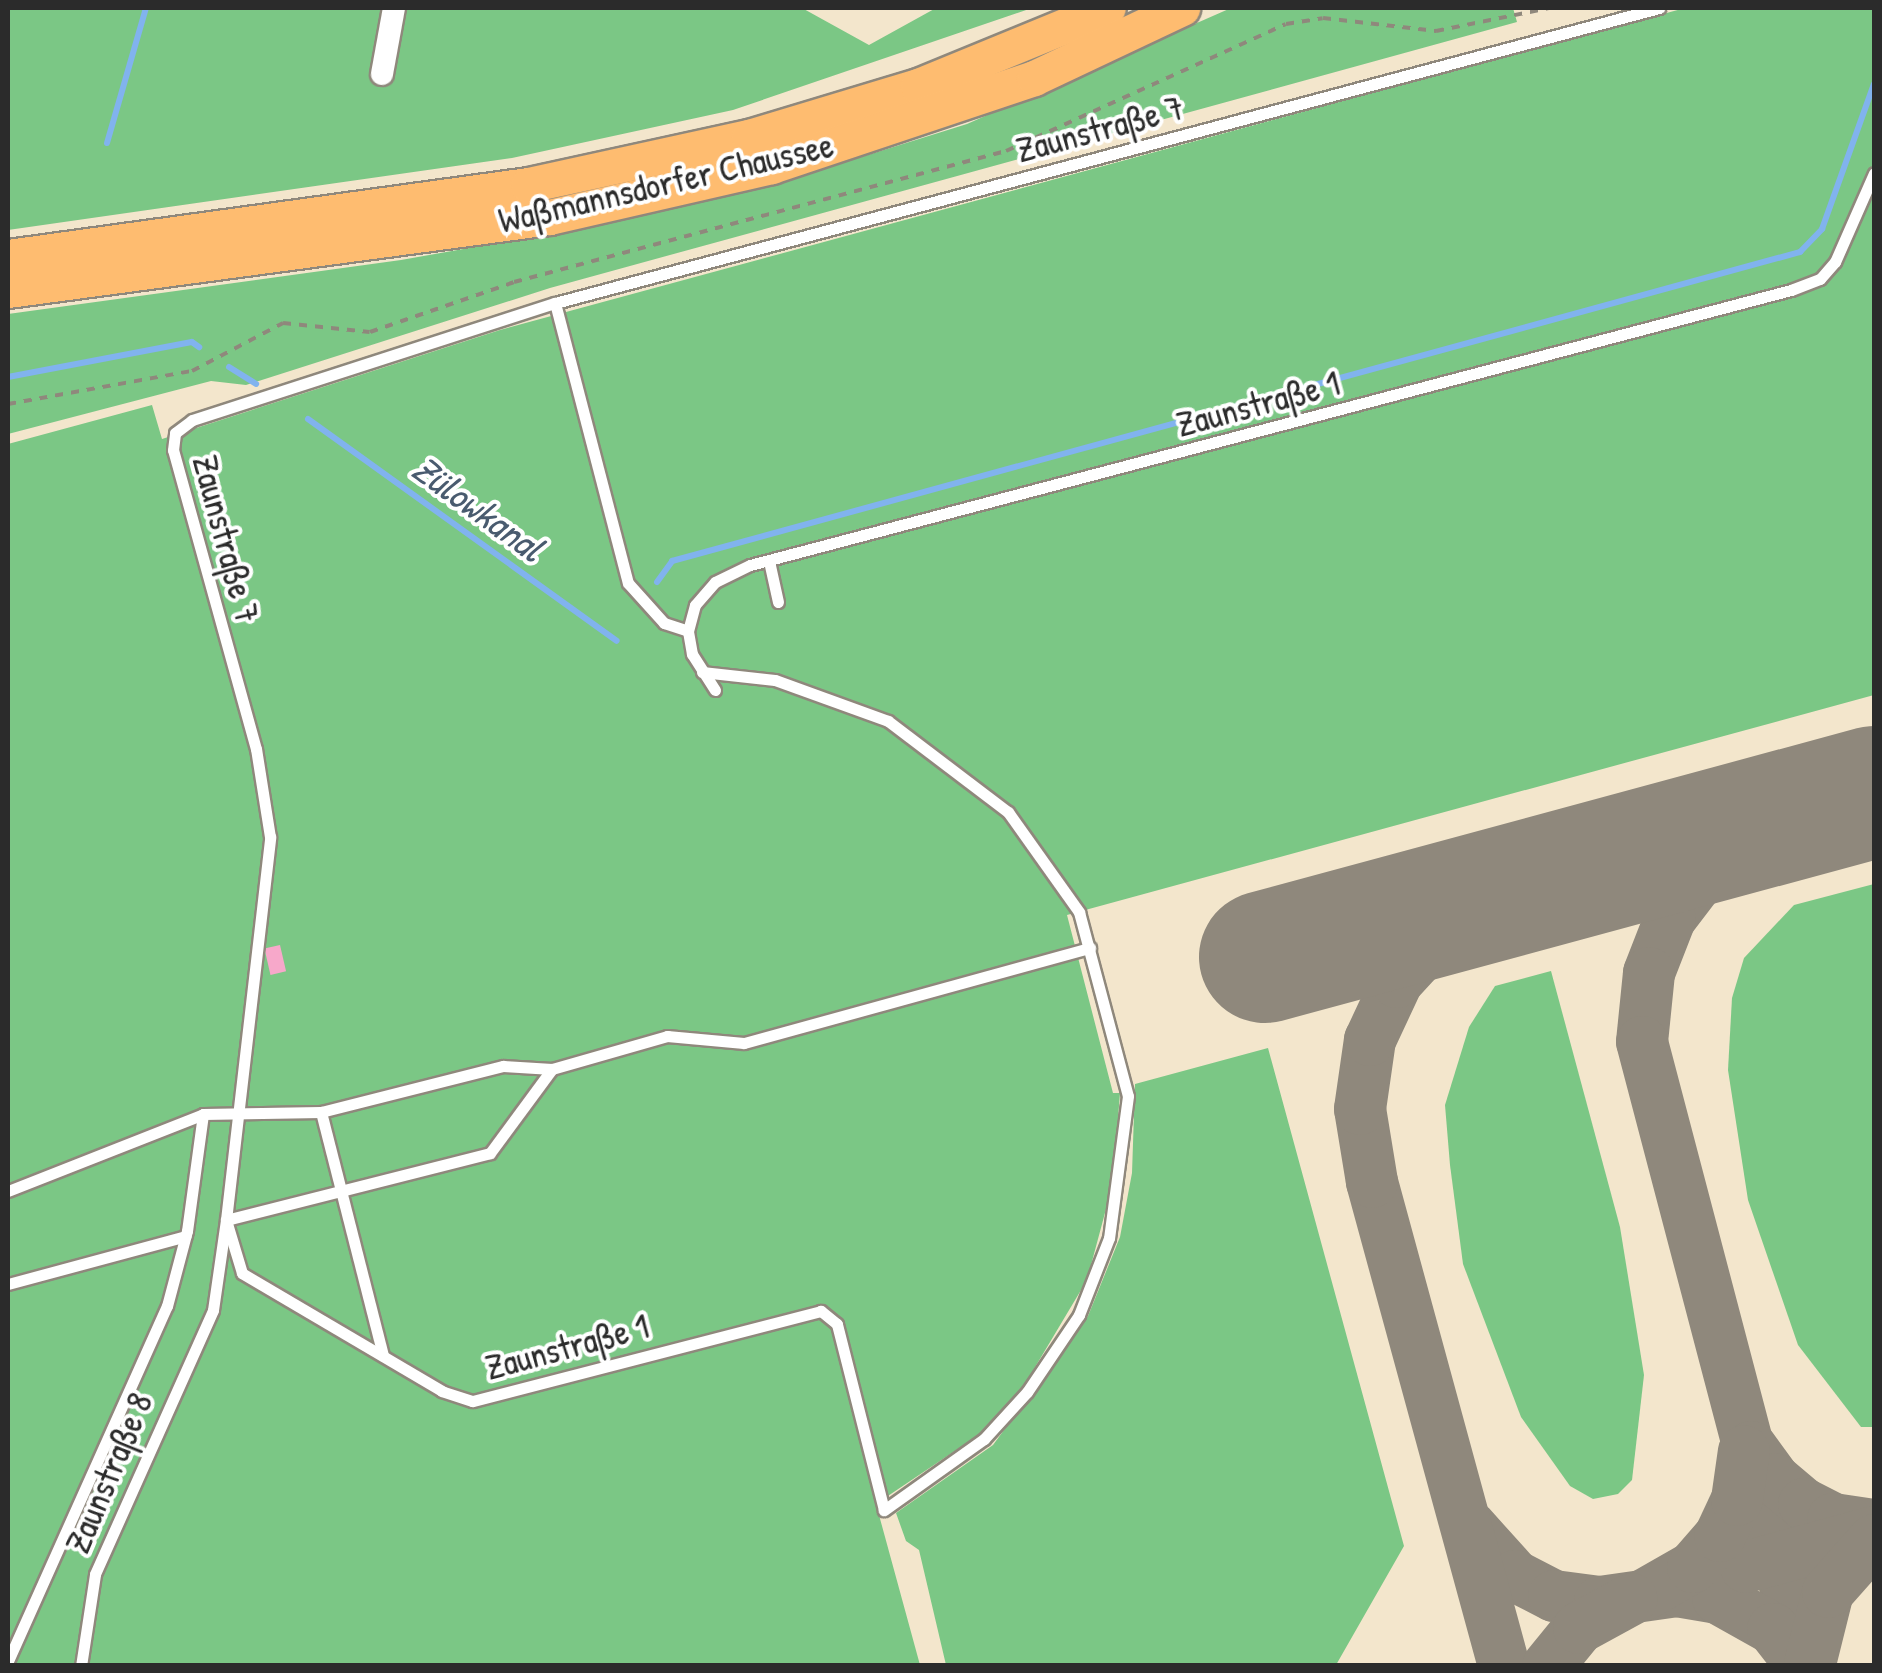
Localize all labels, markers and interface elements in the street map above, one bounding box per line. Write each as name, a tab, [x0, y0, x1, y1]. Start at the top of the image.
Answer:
street label: Zaunstraße 7	[1012, 86, 1188, 172]
street label: Waßmannsdorfer Chaussee	[495, 124, 837, 242]
street label: Zaunstraße 1	[1172, 362, 1344, 446]
water label: Zülowkanal	[404, 445, 552, 571]
street label: Zaunstraße 7	[183, 451, 269, 627]
street label: Zaunstraße 1	[481, 1305, 653, 1389]
street label: Zaunstraße 8	[57, 1387, 161, 1559]

